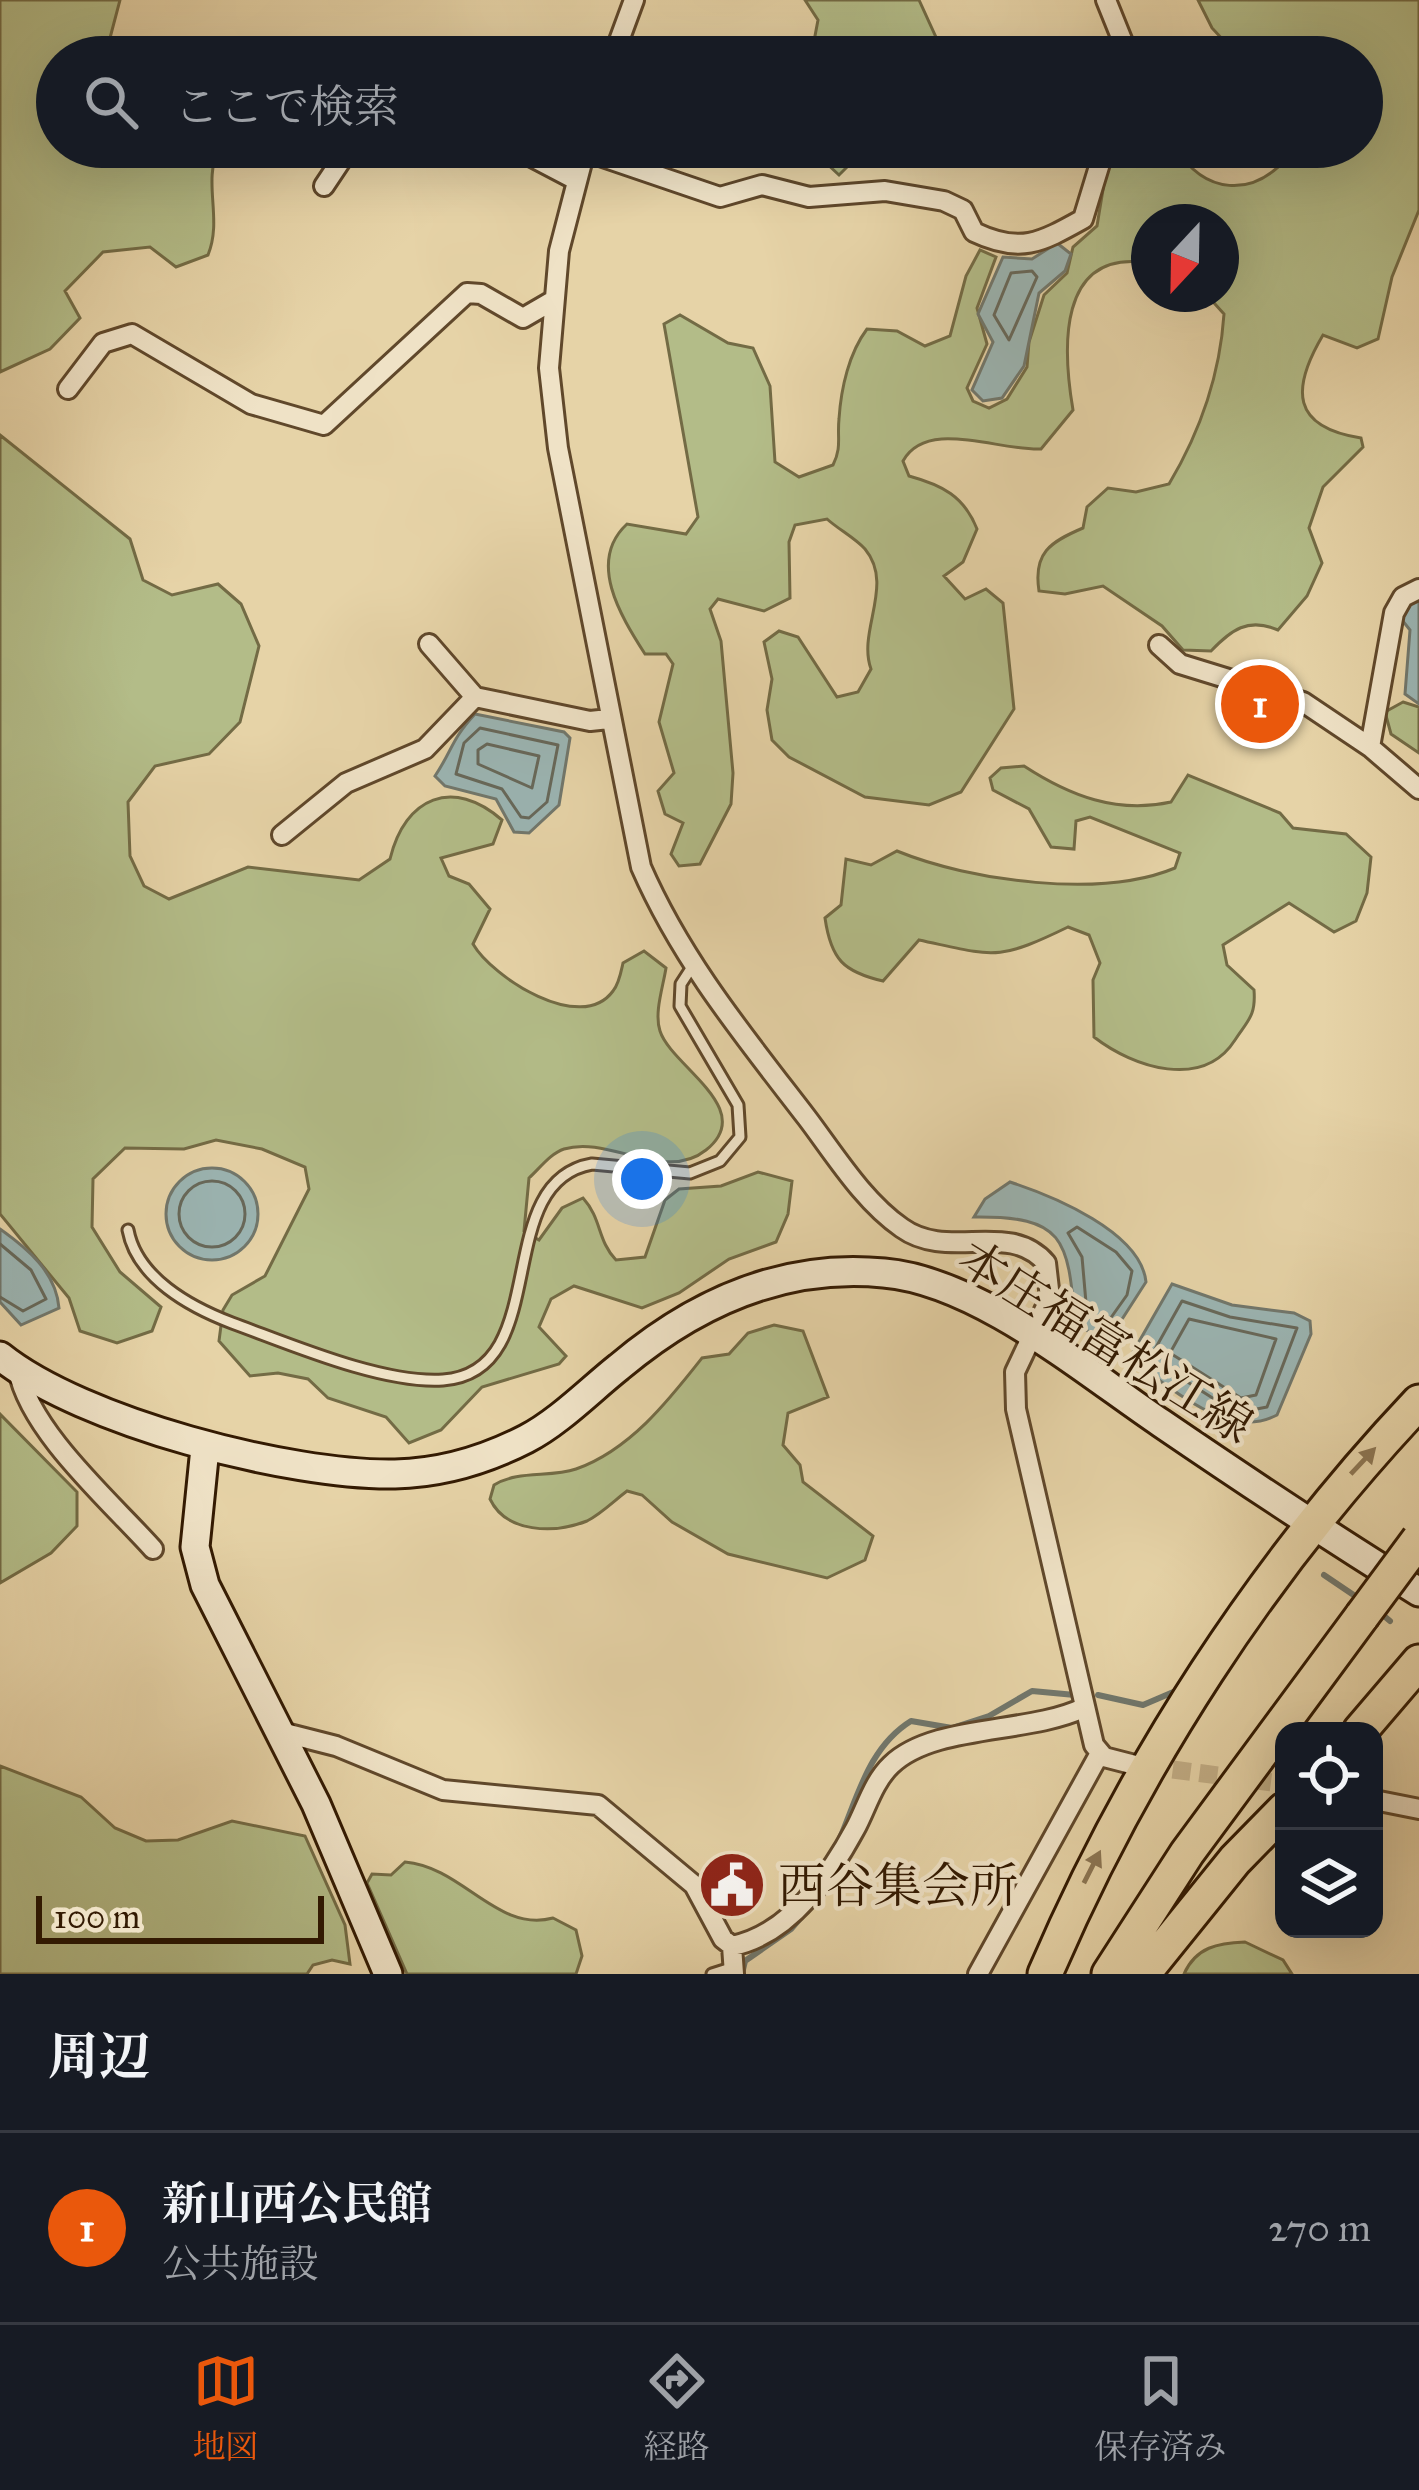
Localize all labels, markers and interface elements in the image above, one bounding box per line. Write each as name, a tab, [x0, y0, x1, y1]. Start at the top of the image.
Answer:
search box	[36, 36, 1383, 168]
icon: search	[78, 69, 144, 135]
text: ここで検索	[174, 79, 399, 134]
north arrow	[1131, 204, 1239, 312]
pin: 1	[1221, 659, 1299, 749]
your location	[612, 1149, 672, 1209]
street label: 本庄福富松江線	[948, 1227, 1264, 1455]
one-way arrow	[1349, 1447, 1376, 1476]
map controls	[1275, 1722, 1383, 1938]
button: locate	[1275, 1722, 1383, 1830]
button: layers	[1275, 1830, 1383, 1938]
public building icon: 西谷集会所	[697, 1850, 767, 1920]
one-way arrow	[1082, 1850, 1102, 1884]
place label: 西谷集会所	[778, 1856, 1018, 1915]
scale bar	[36, 1890, 324, 1943]
text: 100 m	[54, 1897, 140, 1937]
text: 周辺	[48, 2026, 150, 2088]
text: 新山西公民館	[162, 2176, 432, 2231]
text: 1	[79, 2204, 95, 2252]
text: 270 m	[1268, 2204, 1371, 2252]
text: 公共施設	[162, 2240, 318, 2288]
tab: 地図	[193, 2348, 259, 2467]
tab: 経路	[644, 2348, 710, 2467]
tab: 保存済み	[1095, 2348, 1227, 2467]

